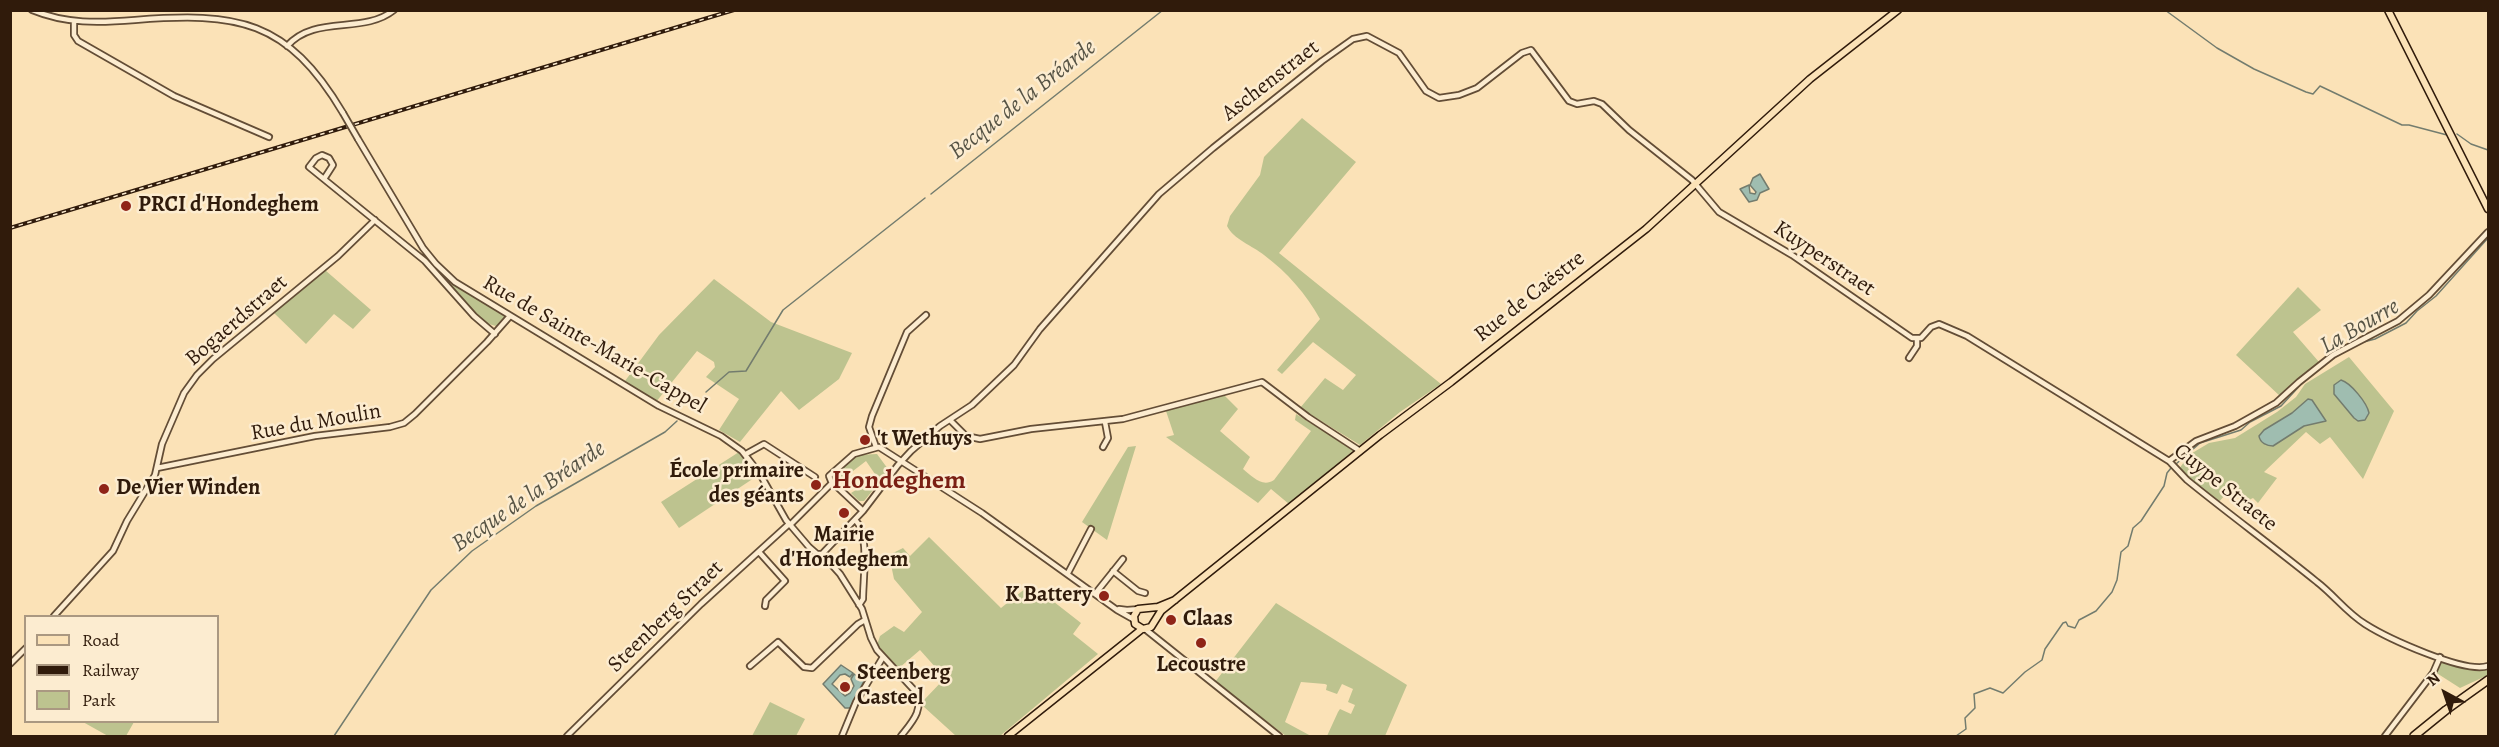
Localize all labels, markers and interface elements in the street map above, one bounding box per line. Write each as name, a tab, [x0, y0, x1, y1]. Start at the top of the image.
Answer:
water label: Becque de la Bréarde	[944, 34, 1102, 166]
street label: Aschenstraet	[1217, 35, 1325, 127]
place label: PRCI d'Hondeghem	[138, 193, 319, 219]
marker: PRCI d'Hondeghem	[119, 199, 133, 213]
street label: Kuyperstraet	[1768, 215, 1880, 303]
street label: Rue de Caëstre	[1469, 246, 1591, 348]
street label: Bogaerdstraet	[181, 270, 293, 372]
street label: Rue de Sainte-Marie-Cappel	[478, 270, 710, 420]
water label: La Bourre	[2315, 293, 2405, 361]
street label: Rue du Moulin	[249, 399, 383, 447]
place label: 't Wethuys	[877, 427, 972, 453]
marker: 't Wethuys	[858, 433, 872, 447]
water label: Becque de la Bréarde	[447, 435, 611, 559]
street label: Cuype Straete	[2168, 438, 2282, 538]
place label: École primaire des géants	[669, 459, 804, 511]
district label: Hondeghem	[832, 466, 966, 498]
place label: De Vier Winden	[116, 476, 260, 502]
marker: École primaire des géants	[809, 478, 823, 492]
marker: De Vier Winden	[97, 482, 111, 496]
marker: Mairie d'Hondeghem	[837, 506, 851, 520]
place label: Mairie d'Hondeghem	[780, 523, 908, 574]
street label: Steenberg Straet	[603, 555, 729, 679]
place label: K Battery	[1005, 583, 1092, 609]
marker: K Battery	[1097, 589, 1111, 603]
place label: Claas	[1183, 607, 1233, 633]
marker: Claas	[1164, 613, 1178, 627]
legend	[24, 615, 219, 723]
text: Road	[82, 628, 119, 652]
marker: Lecoustre	[1194, 636, 1208, 650]
place label: Lecoustre	[1156, 653, 1246, 679]
text: Railway	[82, 658, 139, 682]
place label: Steenberg Casteel	[857, 661, 951, 712]
north arrow	[2415, 663, 2475, 723]
text: N	[2422, 667, 2445, 691]
marker: Steenberg Casteel	[838, 680, 852, 694]
text: Park	[82, 688, 116, 712]

